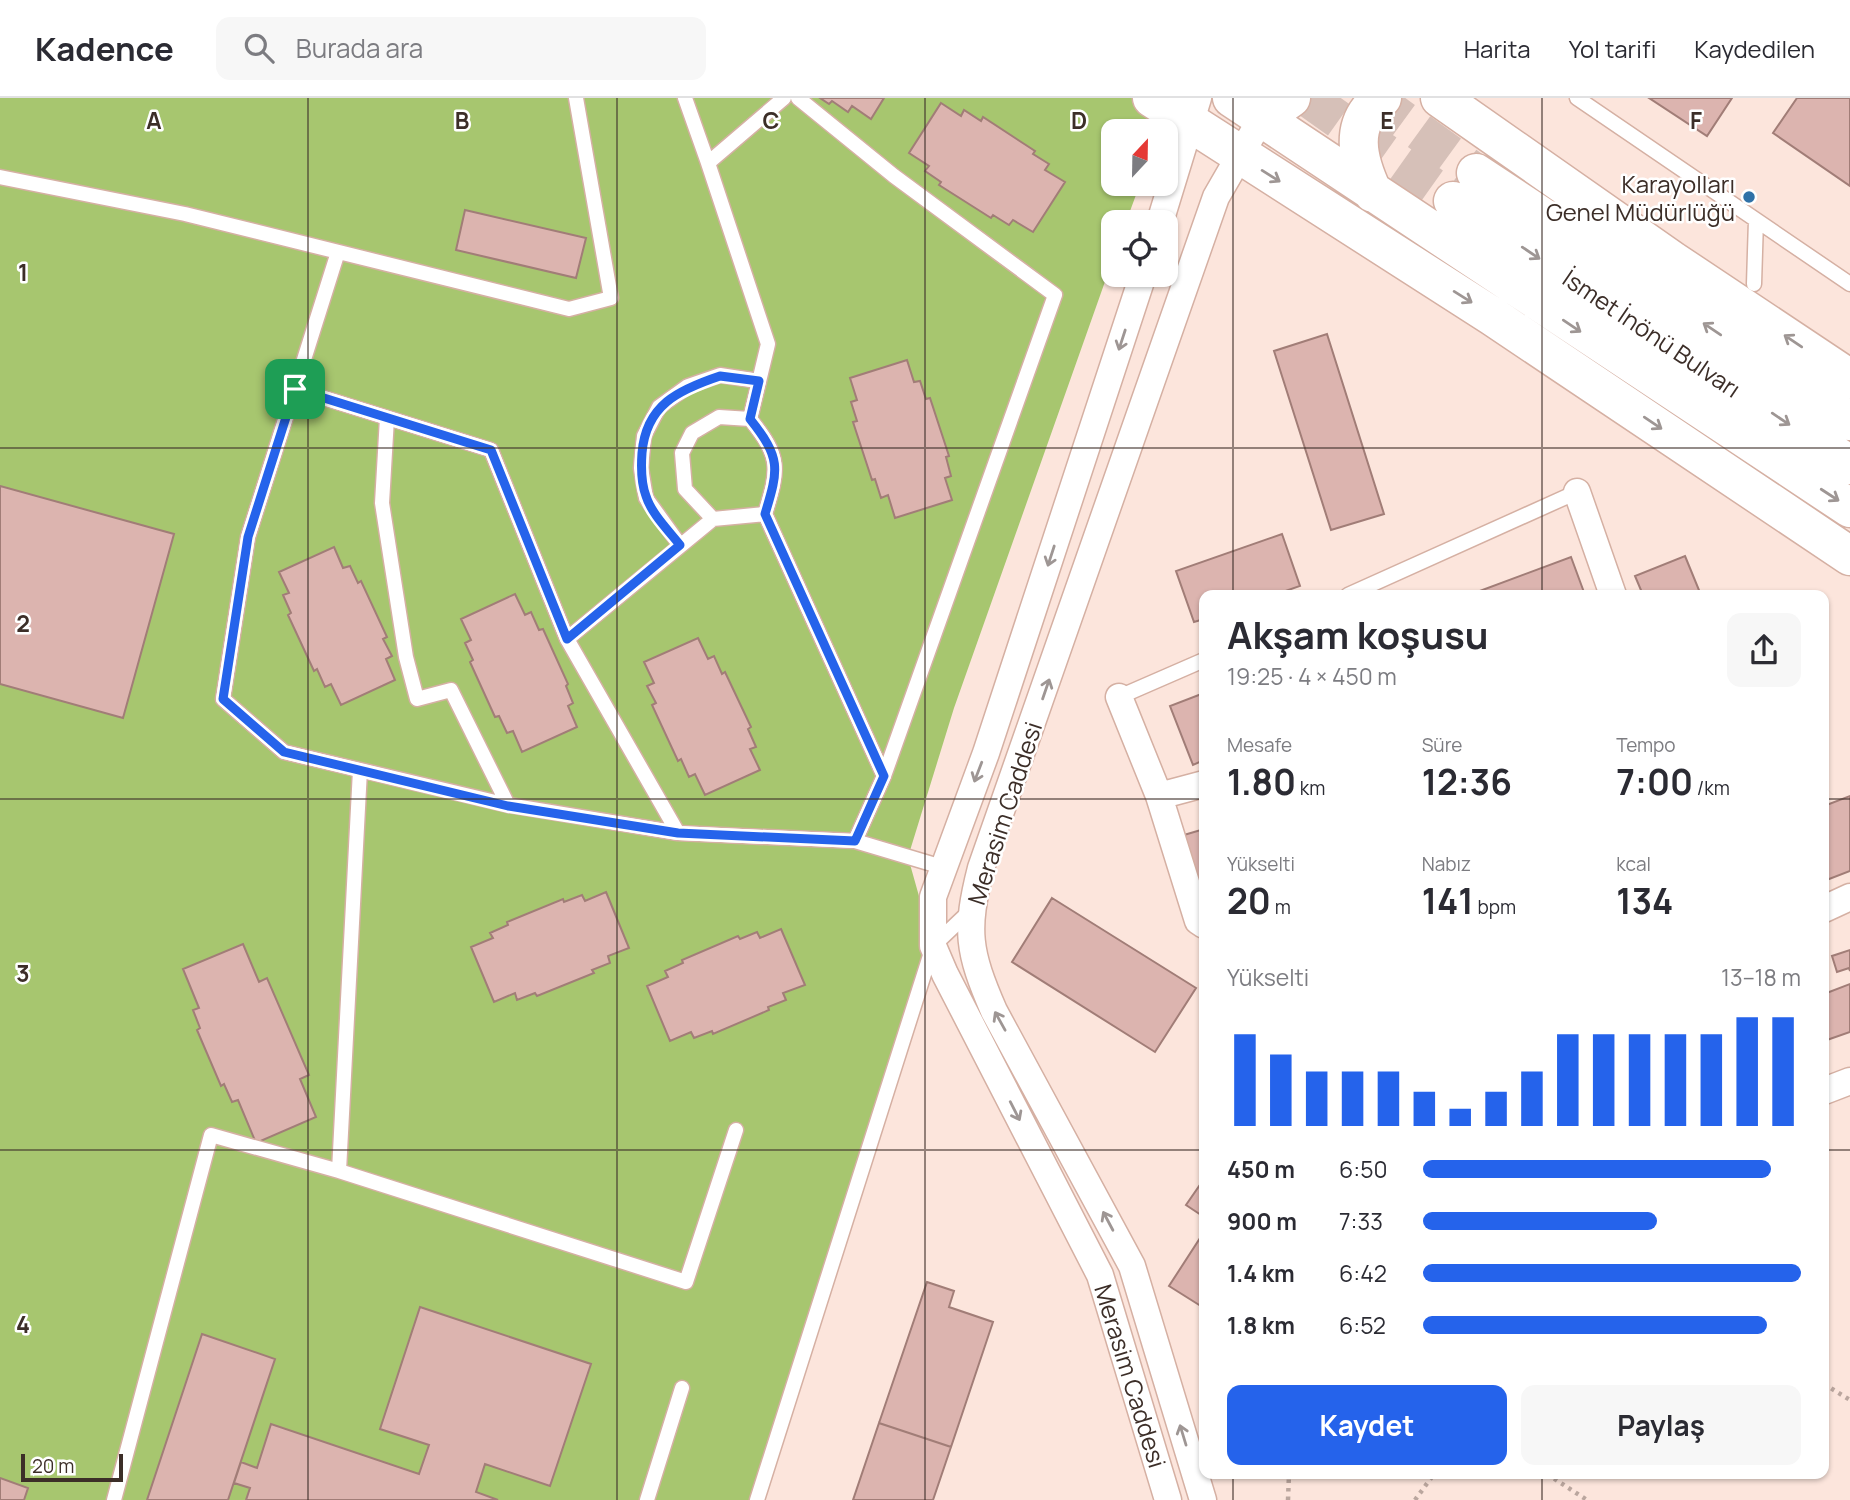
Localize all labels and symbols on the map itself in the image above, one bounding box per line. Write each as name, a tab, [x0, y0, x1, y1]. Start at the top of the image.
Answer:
text: A	[146, 104, 162, 136]
text: B	[455, 104, 469, 136]
text: C	[763, 104, 780, 136]
text: D	[1071, 104, 1087, 136]
text: E	[1380, 104, 1394, 136]
text: F	[1690, 104, 1702, 136]
north arrow	[1101, 119, 1178, 196]
place label: Karayolları Genel Müdürlüğü	[1546, 167, 1735, 228]
one-way arrow	[1260, 170, 1280, 184]
marker: Karayolları Genel Müdürlüğü	[1741, 189, 1757, 205]
one-way arrow	[1520, 246, 1540, 260]
text: 1	[18, 256, 28, 288]
street label: İsmet İnönü Bulvarı	[1557, 261, 1747, 405]
one-way arrow	[1453, 291, 1473, 305]
one-way arrow	[1562, 319, 1582, 333]
one-way arrow	[1703, 322, 1722, 336]
one-way arrow	[1114, 328, 1127, 350]
one-way arrow	[1784, 334, 1803, 348]
pin	[265, 359, 325, 419]
one-way arrow	[1771, 412, 1791, 426]
one-way arrow	[1642, 417, 1662, 431]
one-way arrow	[1820, 488, 1839, 503]
one-way arrow	[1044, 545, 1057, 567]
text: 2	[16, 607, 30, 639]
one-way arrow	[1041, 679, 1053, 701]
street label: Merasim Caddesi	[959, 717, 1049, 909]
one-way arrow	[971, 760, 984, 782]
text: 3	[16, 957, 30, 989]
one-way arrow	[992, 1011, 1006, 1032]
one-way arrow	[1009, 1100, 1022, 1121]
one-way arrow	[1101, 1211, 1114, 1232]
street label: Merasim Caddesi	[1087, 1280, 1175, 1472]
text: 4	[16, 1308, 30, 1340]
one-way arrow	[1176, 1424, 1189, 1446]
scale bar	[21, 1451, 122, 1483]

